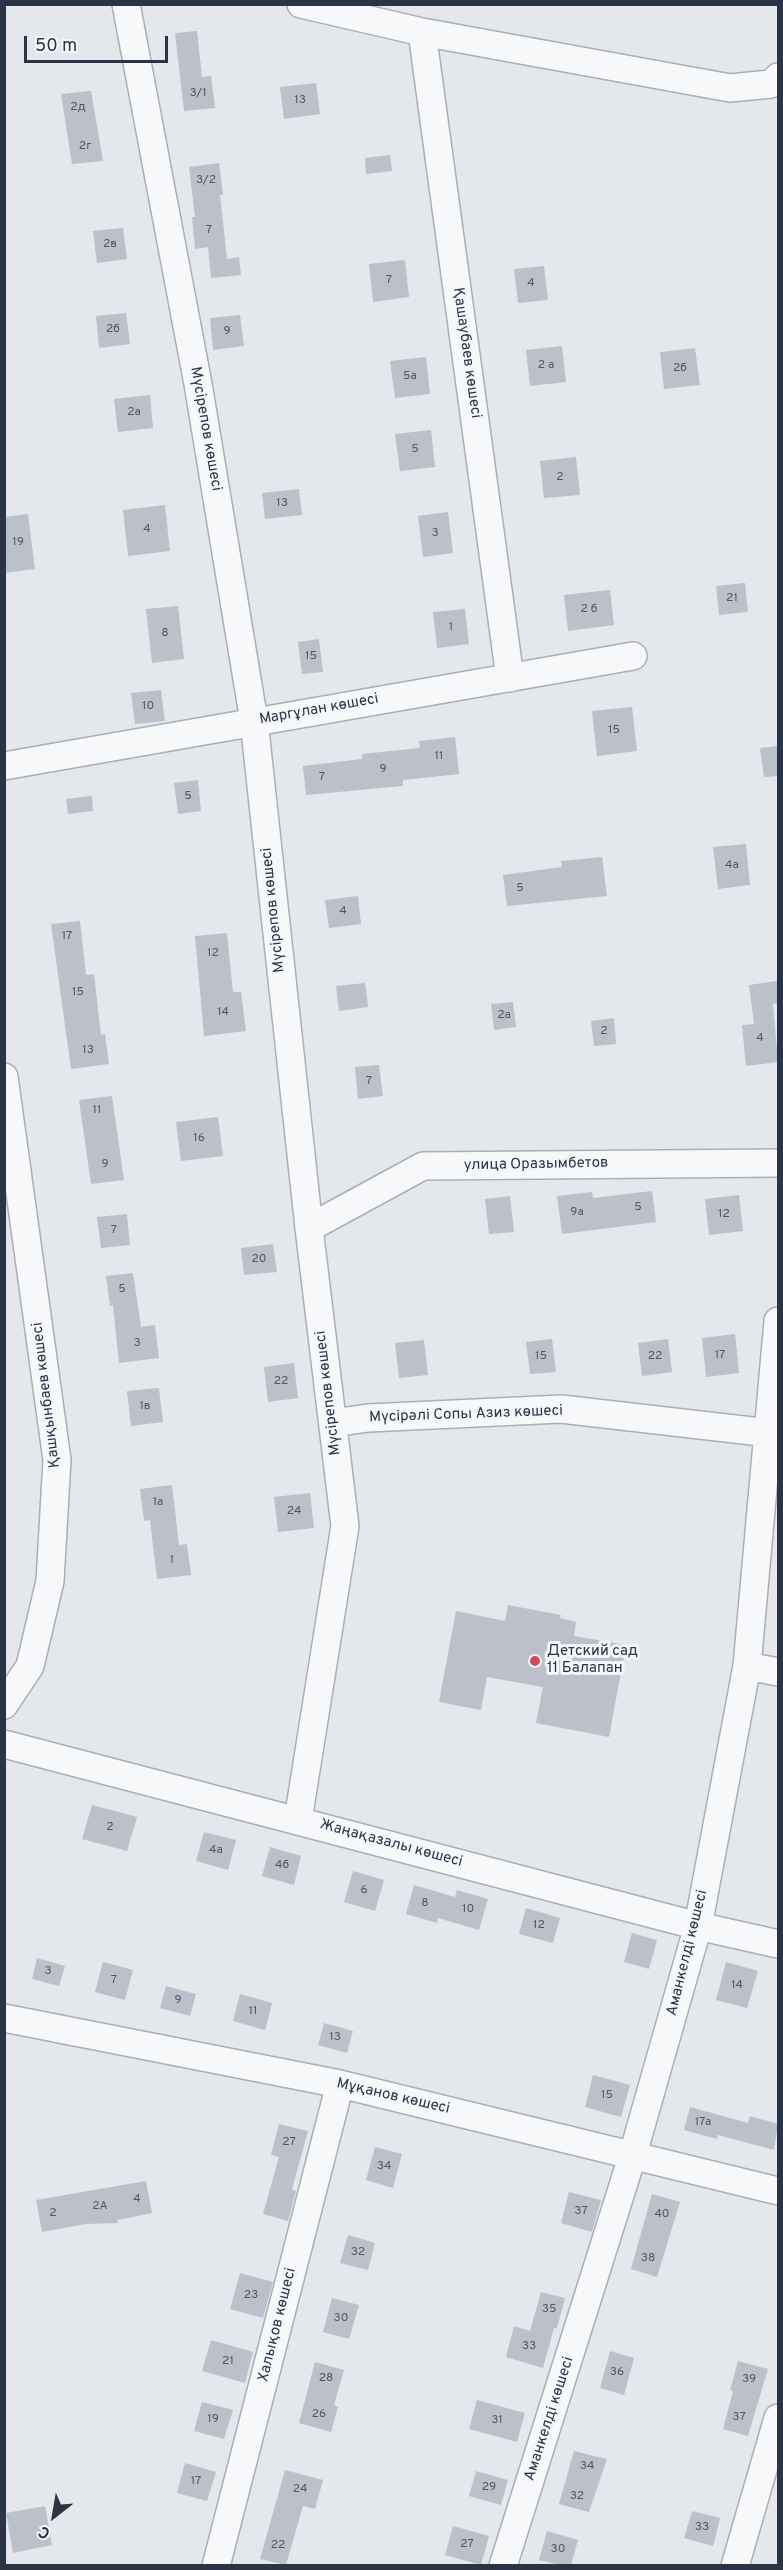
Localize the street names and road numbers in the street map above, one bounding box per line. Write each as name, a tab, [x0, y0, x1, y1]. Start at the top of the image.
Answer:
street label: Қашаубаев көшесі	[448, 286, 484, 420]
street label: Мүсірепов көшесі	[185, 366, 225, 492]
street label: Маргұлан көшесі	[258, 691, 380, 729]
street label: Мүсірепов көшесі	[258, 847, 290, 973]
street label: улица Оразымбетов	[463, 1155, 609, 1175]
street label: Қашқынбаев көшесі	[29, 1321, 65, 1469]
street label: Мүсірепов көшесі	[312, 1330, 346, 1456]
street label: Мүсірәлі Сопы Азиз көшесі	[369, 1403, 563, 1427]
street label: Жаңақазалы көшесі	[318, 1816, 464, 1872]
street label: Аманкелді көшесі	[664, 1888, 712, 2018]
street label: Мұқанов көшесі	[335, 2075, 451, 2119]
street label: Халықов көшесі	[255, 2266, 301, 2384]
street label: Аманкелді көшесі	[521, 2355, 579, 2483]

